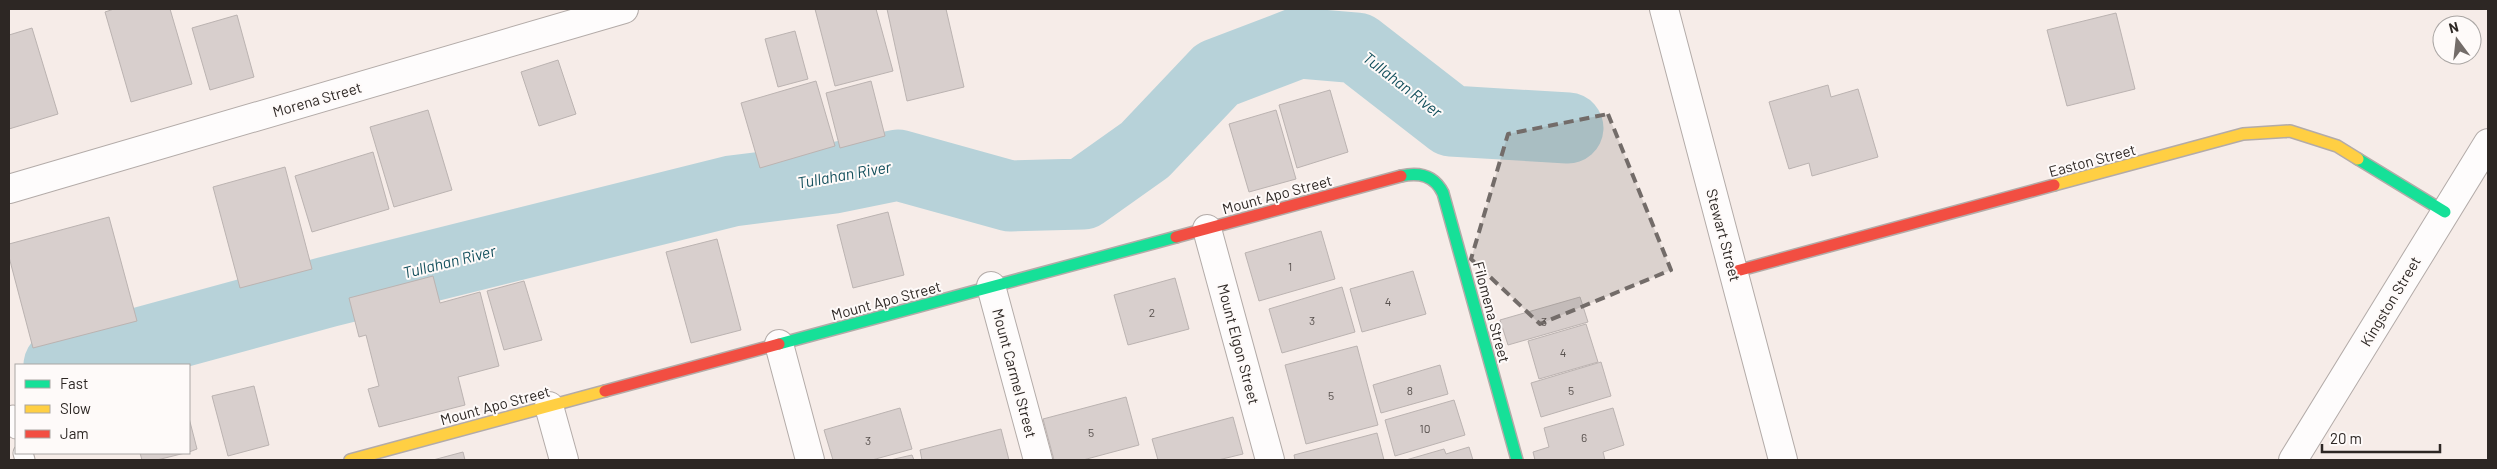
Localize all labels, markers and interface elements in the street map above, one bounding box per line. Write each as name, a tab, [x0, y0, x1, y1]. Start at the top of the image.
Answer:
north arrow	[2432, 15, 2482, 65]
text: N	[2447, 18, 2460, 36]
water label: Tullahan River	[1360, 47, 1447, 122]
street label: Morena Street	[270, 78, 364, 120]
street label: Easton Street	[2046, 140, 2138, 180]
water label: Tullahan River	[796, 156, 894, 192]
street label: Mount Apo Street	[1220, 171, 1334, 217]
street label: Stewart Street	[1703, 187, 1745, 283]
water label: Tullahan River	[401, 240, 499, 282]
street label: Kingston Street	[2356, 253, 2424, 349]
house number: 1	[1288, 259, 1292, 273]
street label: Filomena Street	[1470, 259, 1514, 365]
street label: Mount Apo Street	[829, 277, 943, 323]
street label: Mount Elgon Street	[1214, 282, 1264, 406]
house number: 4	[1385, 294, 1391, 308]
house number: 2	[1149, 305, 1155, 319]
street label: Mount Carmel Street	[989, 306, 1041, 440]
house number: 3	[1309, 313, 1315, 327]
house number: 3	[1541, 314, 1547, 328]
house number: 4	[1560, 345, 1566, 359]
legend	[15, 364, 190, 454]
text: Fast	[60, 374, 88, 392]
street label: Mount Apo Street	[438, 382, 552, 428]
house number: 8	[1407, 383, 1413, 397]
house number: 5	[1568, 383, 1574, 397]
house number: 5	[1328, 388, 1334, 402]
text: Slow	[60, 399, 91, 417]
house number: 10	[1420, 421, 1430, 435]
scale bar	[2322, 422, 2440, 454]
text: Jam	[60, 424, 89, 442]
house number: 5	[1088, 425, 1094, 439]
text: 20 m	[2330, 429, 2362, 447]
house number: 6	[1581, 430, 1587, 444]
house number: 3	[865, 433, 871, 447]

